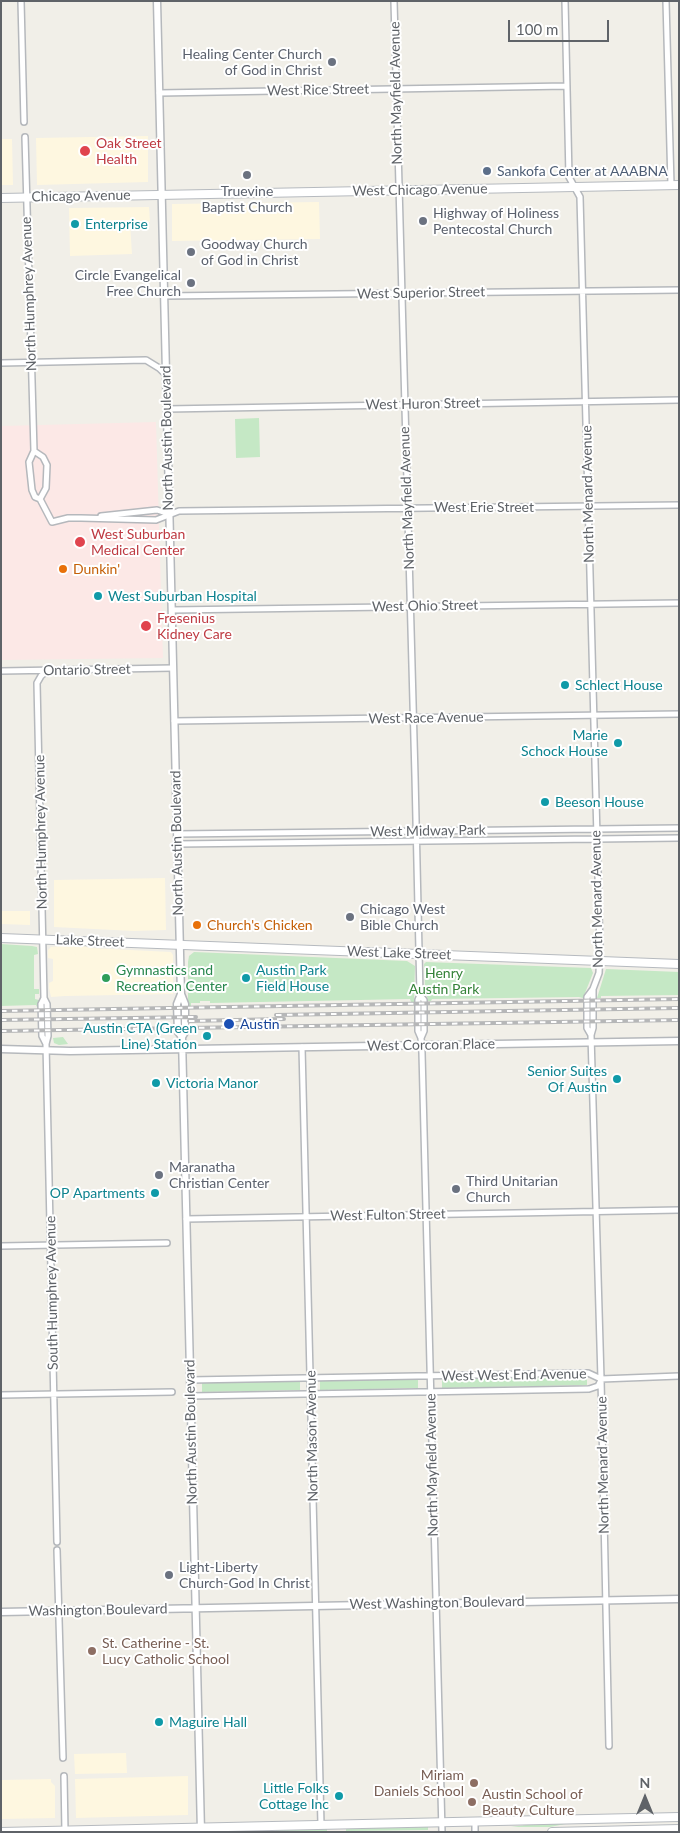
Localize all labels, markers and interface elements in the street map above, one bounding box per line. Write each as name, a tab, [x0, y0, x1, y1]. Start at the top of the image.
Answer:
scale bar	[510, 10, 611, 42]
text: 100 m	[516, 20, 558, 38]
street label: North Mayfield Avenue	[386, 21, 406, 165]
place label: Healing Center Church of God in Christ	[182, 46, 322, 78]
marker: Healing Center Church of God in Christ	[326, 56, 338, 68]
street label: West Rice Street	[267, 81, 369, 99]
place label: Oak Street Health	[96, 135, 162, 168]
marker: Oak Street Health	[78, 144, 92, 158]
place label: Sankofa Center at AAABNA	[497, 163, 668, 179]
marker: Sankofa Center at AAABNA	[481, 165, 493, 177]
marker: Truevine Baptist Church	[241, 169, 253, 181]
street label: West Chicago Avenue	[352, 180, 488, 200]
place label: Truevine Baptist Church	[201, 183, 293, 216]
street label: Chicago Avenue	[31, 187, 131, 205]
place label: Highway of Holiness Pentecostal Church	[433, 205, 559, 238]
marker: Highway of Holiness Pentecostal Church	[417, 215, 429, 227]
street label: North Humphrey Avenue	[18, 216, 40, 372]
place label: Enterprise	[85, 216, 148, 232]
marker: Enterprise	[69, 218, 81, 230]
place label: Goodway Church of God in Christ	[201, 236, 308, 268]
marker: Goodway Church of God in Christ	[185, 246, 197, 258]
place label: Circle Evangelical Free Church	[75, 267, 181, 300]
marker: Circle Evangelical Free Church	[185, 277, 197, 289]
street label: West Superior Street	[357, 283, 485, 303]
street label: North Austin Boulevard	[157, 365, 177, 511]
street label: West Huron Street	[365, 395, 481, 413]
street label: North Menard Avenue	[578, 425, 598, 563]
street label: North Mayfield Avenue	[396, 426, 418, 570]
street label: West Erie Street	[434, 499, 534, 515]
place label: West Suburban Medical Center	[91, 526, 185, 558]
marker: West Suburban Medical Center	[73, 535, 87, 549]
place label: Dunkin'	[73, 561, 120, 577]
marker: Dunkin'	[57, 563, 69, 575]
place label: West Suburban Hospital	[108, 588, 257, 604]
marker: West Suburban Hospital	[92, 590, 104, 602]
street label: West Ohio Street	[372, 597, 478, 615]
place label: Fresenius Kidney Care	[157, 610, 232, 642]
marker: Fresenius Kidney Care	[139, 619, 153, 633]
street label: Ontario Street	[43, 661, 131, 679]
place label: Schlect House	[575, 677, 663, 693]
marker: Schlect House	[559, 679, 571, 691]
street label: West Race Avenue	[368, 709, 484, 727]
place label: Marie Schock House	[521, 727, 608, 760]
marker: Marie Schock House	[612, 737, 624, 749]
street label: North Humphrey Avenue	[31, 755, 51, 909]
street label: North Austin Boulevard	[167, 770, 187, 916]
place label: Beeson House	[555, 794, 644, 810]
marker: Beeson House	[539, 796, 551, 808]
street label: West Midway Park	[370, 822, 486, 840]
street label: North Menard Avenue	[587, 830, 607, 968]
place label: Chicago West Bible Church	[360, 901, 445, 934]
marker: Chicago West Bible Church	[344, 911, 356, 923]
place label: Church's Chicken	[207, 917, 313, 933]
marker: Church's Chicken	[191, 919, 203, 931]
street label: Lake Street	[55, 931, 125, 951]
street label: West Lake Street	[347, 943, 451, 963]
place label: Gymnastics and Recreation Center	[116, 962, 227, 994]
place label: Austin Park Field House	[256, 962, 329, 994]
park label: Henry Austin Park	[409, 965, 479, 998]
marker: Gymnastics and Recreation Center	[100, 972, 112, 984]
marker: Austin Park Field House	[240, 972, 252, 984]
place label: Austin	[240, 1016, 280, 1032]
marker: Austin	[222, 1017, 236, 1031]
place label: Austin CTA (Green Line) Station	[83, 1020, 197, 1052]
marker: Austin CTA (Green Line) Station	[201, 1030, 213, 1042]
street label: West Corcoran Place	[367, 1035, 495, 1055]
place label: Senior Suites Of Austin	[527, 1063, 607, 1096]
marker: Senior Suites Of Austin	[611, 1073, 623, 1085]
place label: Victoria Manor	[166, 1075, 258, 1091]
marker: Victoria Manor	[150, 1077, 162, 1089]
place label: Maranatha Christian Center	[169, 1159, 269, 1192]
marker: Maranatha Christian Center	[153, 1169, 165, 1181]
place label: Third Unitarian Church	[466, 1173, 558, 1206]
marker: Third Unitarian Church	[450, 1183, 462, 1195]
place label: OP Apartments	[50, 1185, 145, 1201]
marker: OP Apartments	[149, 1187, 161, 1199]
street label: West Fulton Street	[330, 1206, 446, 1224]
street label: South Humphrey Avenue	[42, 1216, 62, 1370]
street label: North Austin Boulevard	[181, 1359, 201, 1505]
street label: West West End Avenue	[441, 1365, 587, 1385]
street label: North Mason Avenue	[302, 1370, 322, 1502]
street label: North Mayfield Avenue	[422, 1393, 442, 1537]
street label: North Menard Avenue	[593, 1396, 613, 1534]
place label: Light-Liberty Church-God In Christ	[179, 1559, 310, 1591]
marker: Light-Liberty Church-God In Christ	[163, 1569, 175, 1581]
street label: West Washington Boulevard	[349, 1593, 525, 1613]
street label: Washington Boulevard	[28, 1600, 168, 1620]
place label: St. Catherine - St. Lucy Catholic School	[102, 1635, 229, 1668]
marker: St. Catherine - St. Lucy Catholic School	[86, 1645, 98, 1657]
place label: Maguire Hall	[169, 1714, 247, 1730]
marker: Maguire Hall	[153, 1716, 165, 1728]
place label: Miriam Daniels School	[374, 1767, 464, 1800]
north arrow	[620, 1773, 670, 1823]
text: N	[640, 1774, 650, 1791]
marker: Miriam Daniels School	[468, 1777, 480, 1789]
place label: Little Folks Cottage Inc	[259, 1780, 329, 1812]
place label: Austin School of Beauty Culture	[482, 1786, 583, 1818]
marker: Little Folks Cottage Inc	[333, 1790, 345, 1802]
marker: Austin School of Beauty Culture	[466, 1796, 478, 1808]

